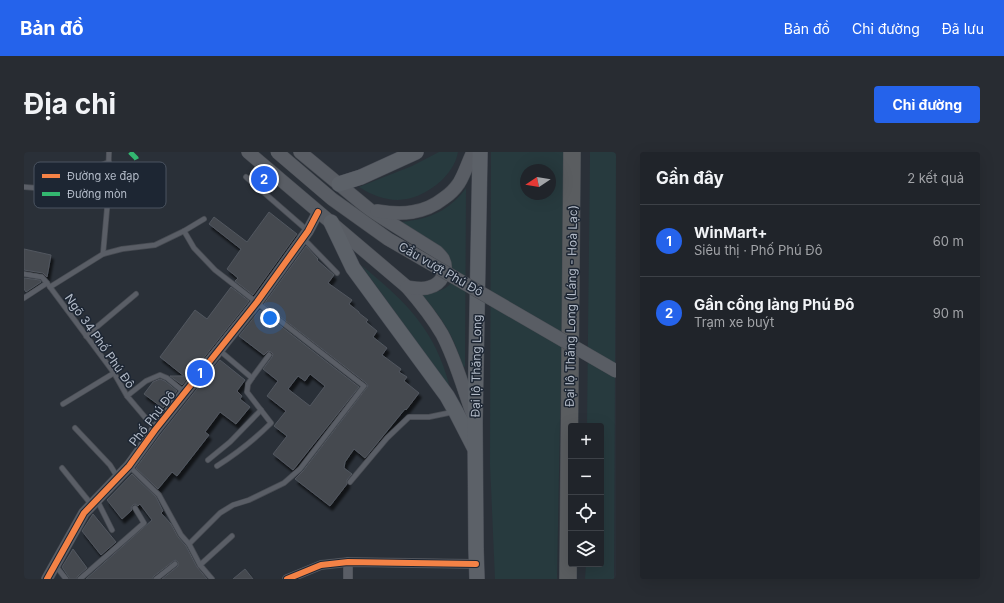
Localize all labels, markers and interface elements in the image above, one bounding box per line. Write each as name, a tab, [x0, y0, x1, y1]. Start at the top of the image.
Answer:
text: Bản đồ	[20, 17, 84, 40]
text: Bản đồ	[784, 20, 830, 37]
text: Chỉ đường	[852, 20, 920, 37]
text: Đã lưu	[942, 20, 984, 37]
button: Chỉ đường	[874, 86, 980, 123]
text: Địa chỉ	[24, 87, 116, 121]
legend	[34, 162, 166, 208]
pin: 2	[251, 164, 277, 194]
north arrow	[520, 164, 556, 200]
text: Gần đây	[656, 168, 724, 188]
text: Đường xe đạp	[67, 169, 139, 183]
text: 2 kết quả	[907, 170, 964, 186]
text: Đường mòn	[67, 187, 127, 201]
street label: Đại lộ Thăng Long (Láng - Hoà Lạc)	[562, 205, 580, 407]
text: WinMart+	[694, 223, 767, 242]
text: 1	[666, 233, 672, 249]
text: 60 m	[933, 233, 964, 249]
street label: Cầu vượt Phú Đô	[396, 239, 486, 299]
text: Siêu thị · Phố Phú Đô	[694, 242, 823, 258]
street label: Ngõ 34 Phố Phú Đô	[62, 291, 138, 391]
text: Gần cổng làng Phú Đô	[694, 295, 854, 314]
text: 2	[665, 305, 673, 321]
text: 90 m	[933, 305, 964, 321]
your location	[260, 308, 280, 328]
street label: Đại lộ Thăng Long	[468, 314, 484, 418]
text: Trạm xe buýt	[694, 314, 774, 330]
pin: 1	[187, 358, 213, 388]
street label: Phố Phú Đô	[126, 387, 178, 449]
map controls	[568, 423, 604, 567]
button: +	[568, 423, 604, 459]
button: −	[568, 459, 604, 495]
button: locate	[568, 495, 604, 531]
button: layers	[568, 531, 604, 567]

